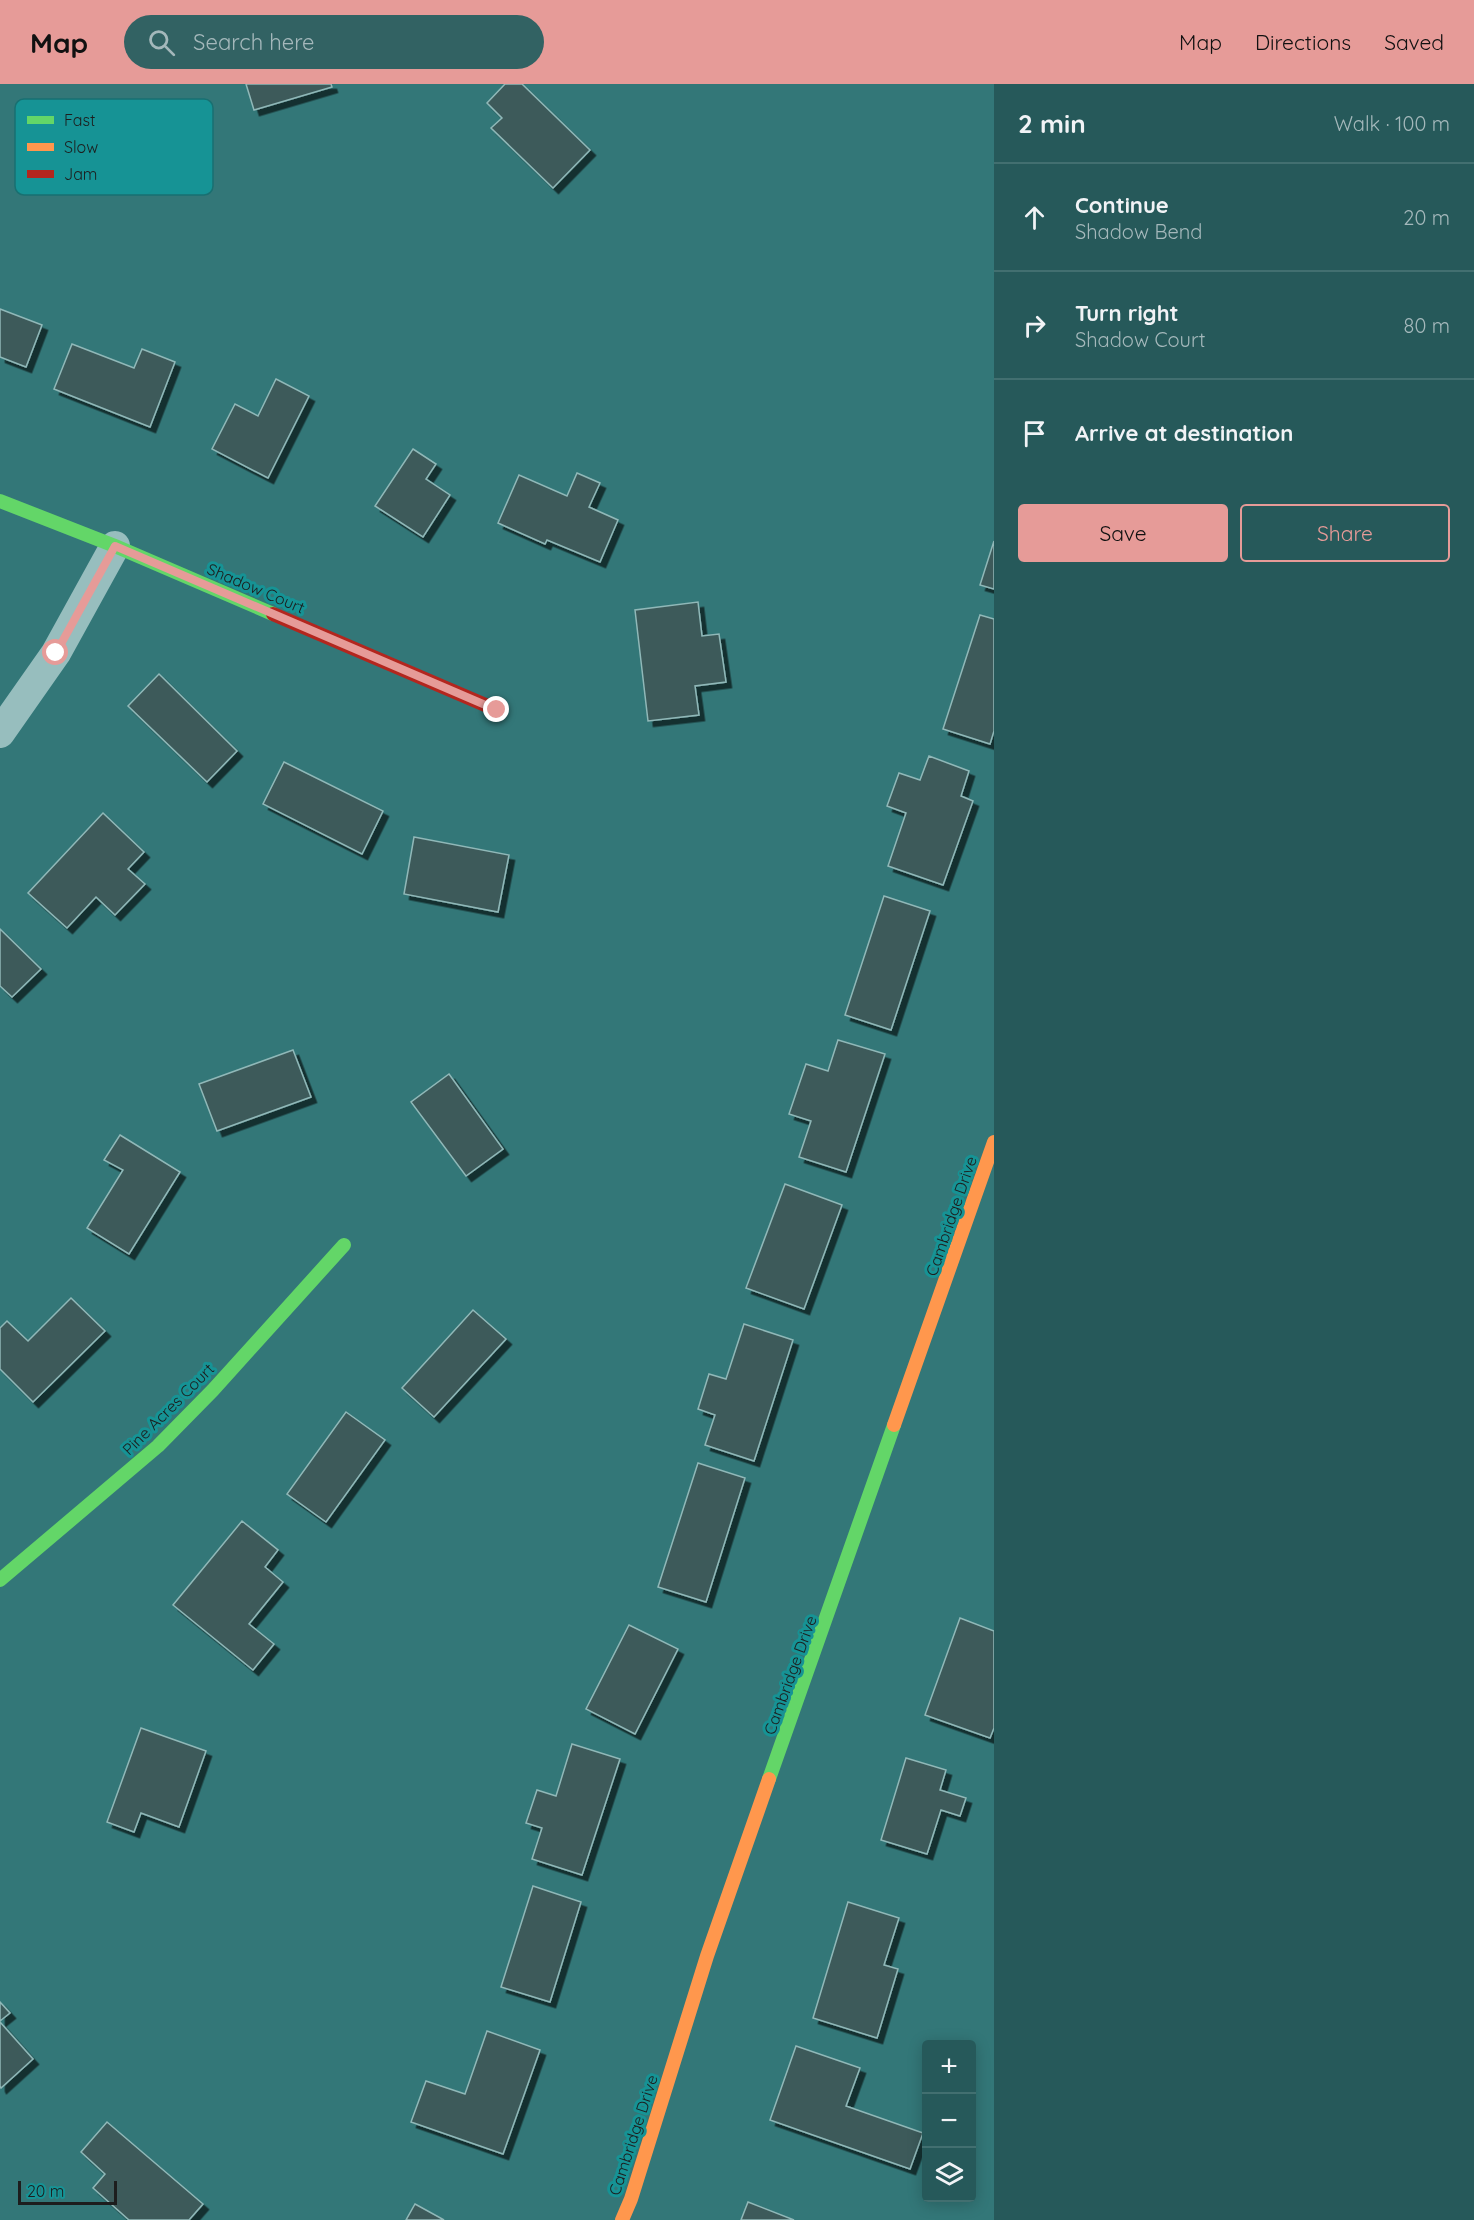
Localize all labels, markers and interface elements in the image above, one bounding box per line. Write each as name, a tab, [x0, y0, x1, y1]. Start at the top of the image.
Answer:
search box	[124, 15, 544, 69]
text: Map	[30, 25, 88, 60]
icon: search	[145, 26, 178, 59]
text: Search here	[193, 28, 315, 56]
text: Map	[1179, 29, 1222, 55]
text: Directions	[1255, 29, 1351, 55]
text: Saved	[1384, 29, 1444, 55]
legend	[15, 99, 213, 195]
text: 2 min	[1018, 107, 1086, 140]
text: Fast	[64, 110, 95, 130]
text: Walk · 100 m	[1334, 111, 1450, 136]
text: Slow	[64, 137, 98, 157]
text: Jam	[64, 164, 97, 184]
text: Continue	[1075, 191, 1169, 219]
icon: ahead	[1018, 201, 1051, 234]
text: 20 m	[1403, 205, 1450, 230]
text: Shadow Bend	[1075, 219, 1202, 244]
text: Turn right	[1075, 299, 1179, 327]
icon: right	[1018, 309, 1051, 342]
text: 80 m	[1404, 313, 1450, 338]
text: Shadow Court	[1075, 327, 1205, 352]
icon: arrive	[1018, 417, 1051, 450]
text: Arrive at destination	[1075, 419, 1293, 447]
button: Save	[1018, 504, 1228, 562]
button: Share	[1240, 504, 1450, 562]
street label: Shadow Court	[204, 558, 308, 618]
route start	[42, 639, 68, 665]
route end	[483, 696, 509, 722]
street label: Cambridge Drive	[921, 1154, 981, 1278]
street label: Pine Acres Court	[118, 1359, 218, 1459]
street label: Cambridge Drive	[759, 1613, 821, 1737]
map controls	[922, 2040, 976, 2202]
button: +	[922, 2040, 976, 2094]
street label: Cambridge Drive	[604, 2072, 662, 2198]
button: −	[922, 2094, 976, 2148]
button: layers	[922, 2148, 976, 2202]
scale bar	[18, 2178, 117, 2206]
text: 20 m	[27, 2181, 64, 2201]

